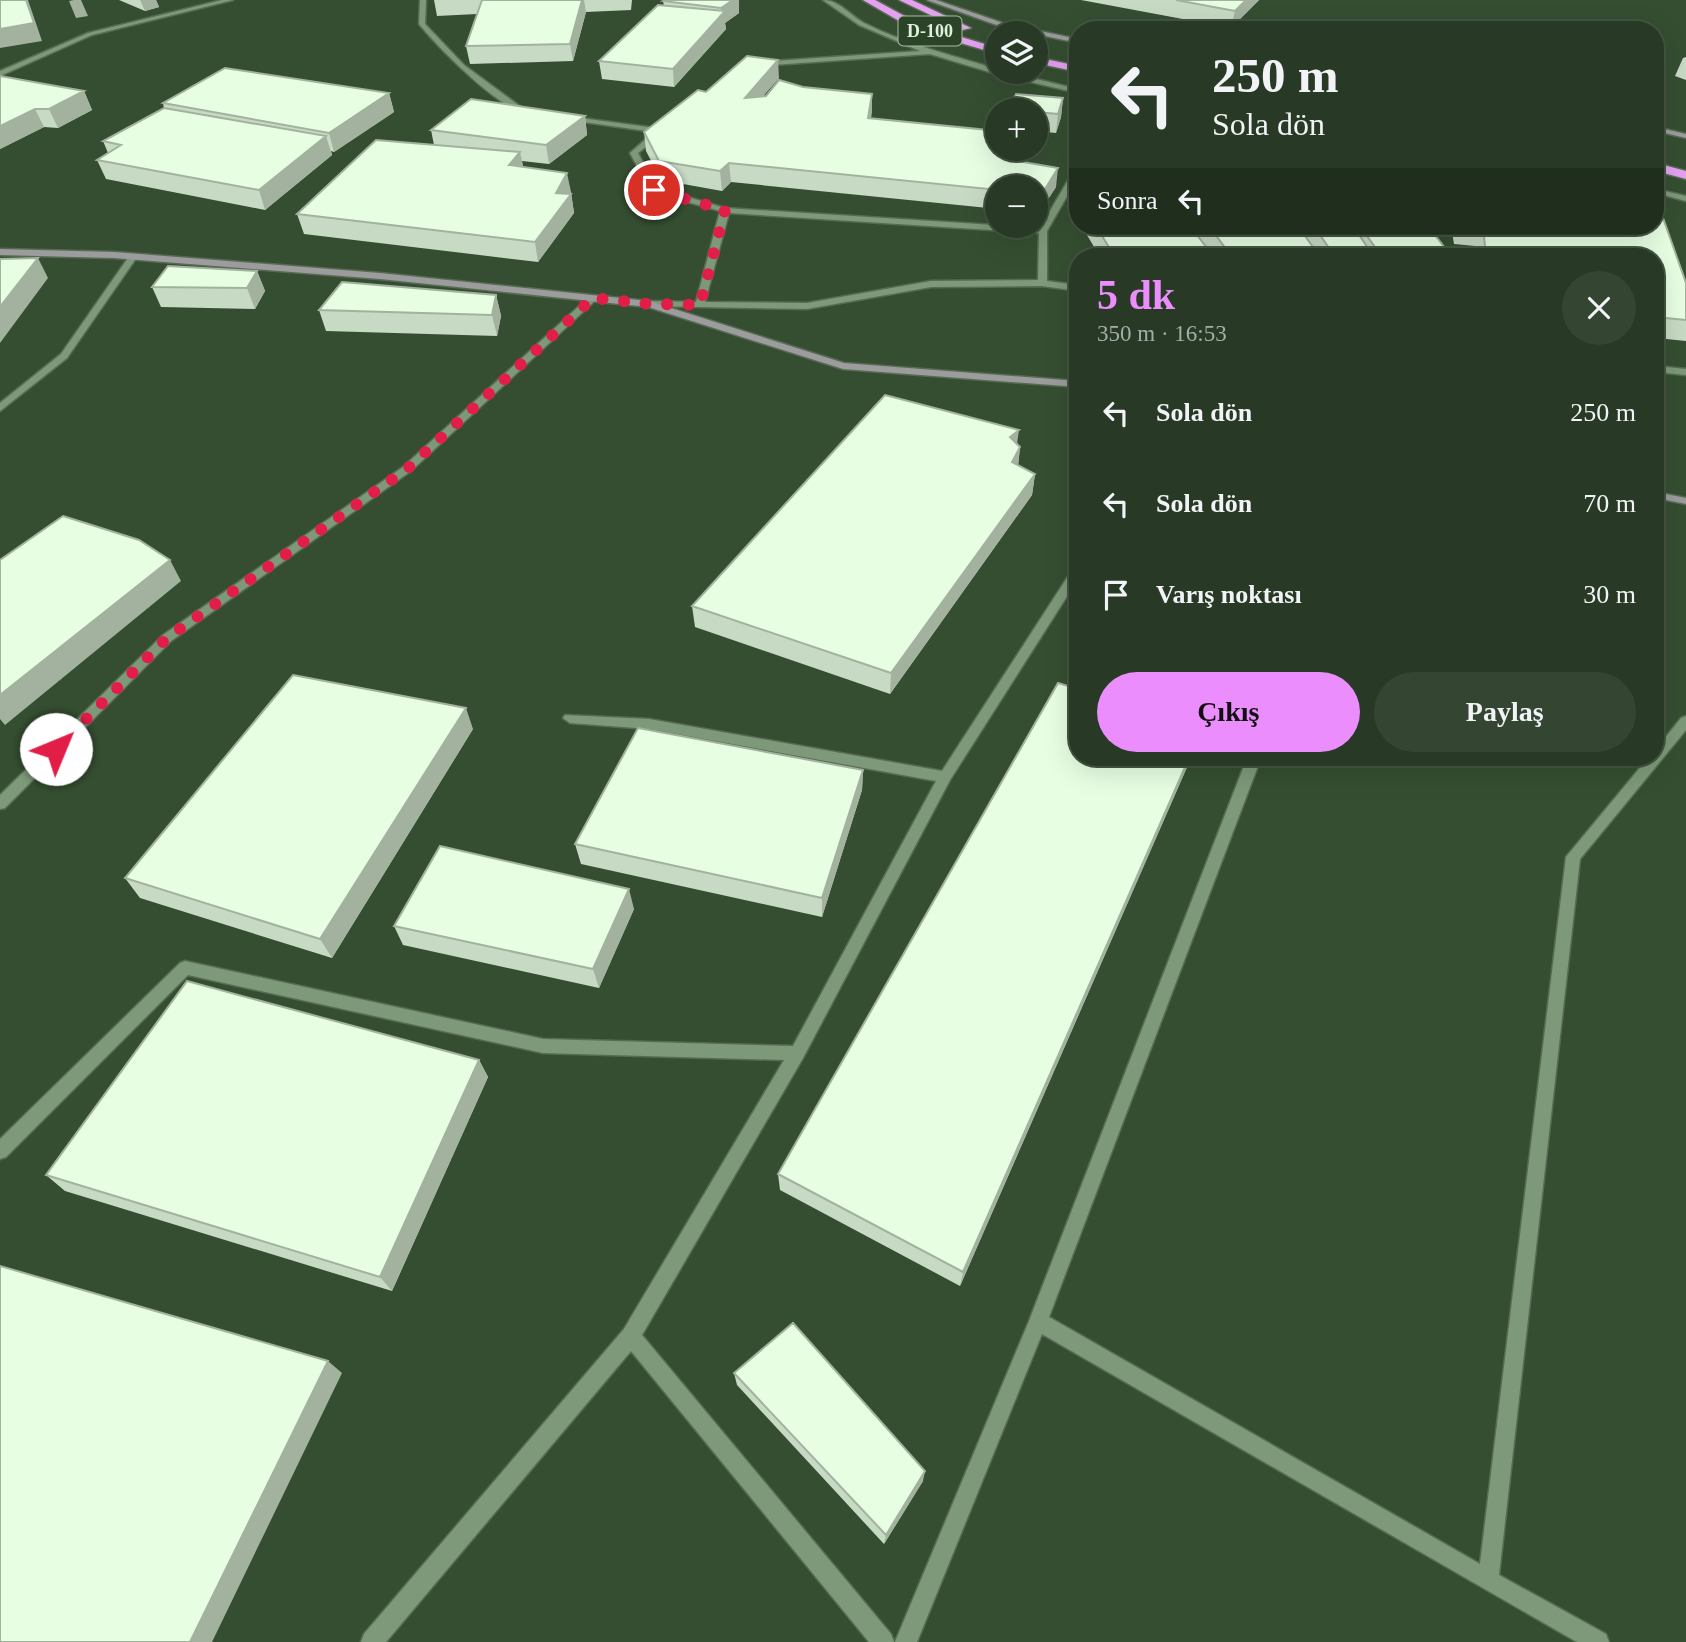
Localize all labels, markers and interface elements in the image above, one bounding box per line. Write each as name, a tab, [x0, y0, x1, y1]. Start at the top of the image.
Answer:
road number: D-100	[898, 16, 962, 46]
map controls	[985, 21, 1048, 238]
button: layers	[985, 21, 1048, 84]
text: 250 m	[1212, 48, 1339, 103]
icon: left	[1097, 49, 1188, 140]
button: +	[985, 98, 1048, 161]
text: Sola dön	[1212, 106, 1325, 142]
pin	[624, 160, 684, 220]
icon: arrive	[635, 171, 673, 209]
button: −	[985, 175, 1048, 238]
icon: left	[1172, 182, 1210, 220]
text: Sonra	[1097, 186, 1158, 215]
button: close	[1562, 271, 1636, 345]
text: 5 dk	[1097, 272, 1175, 318]
text: 350 m · 16:53	[1097, 321, 1227, 346]
icon: left	[1097, 394, 1135, 432]
text: Sola dön	[1156, 398, 1252, 427]
text: 250 m	[1570, 398, 1636, 427]
icon: left	[1097, 485, 1135, 523]
text: Sola dön	[1156, 489, 1252, 518]
text: 70 m	[1583, 489, 1636, 518]
icon: arrive	[1097, 576, 1135, 614]
text: Varış noktası	[1156, 580, 1302, 609]
text: 30 m	[1583, 580, 1636, 609]
button: Çıkış	[1097, 672, 1360, 752]
button: Paylaş	[1374, 672, 1636, 752]
position arrow	[19, 712, 93, 786]

